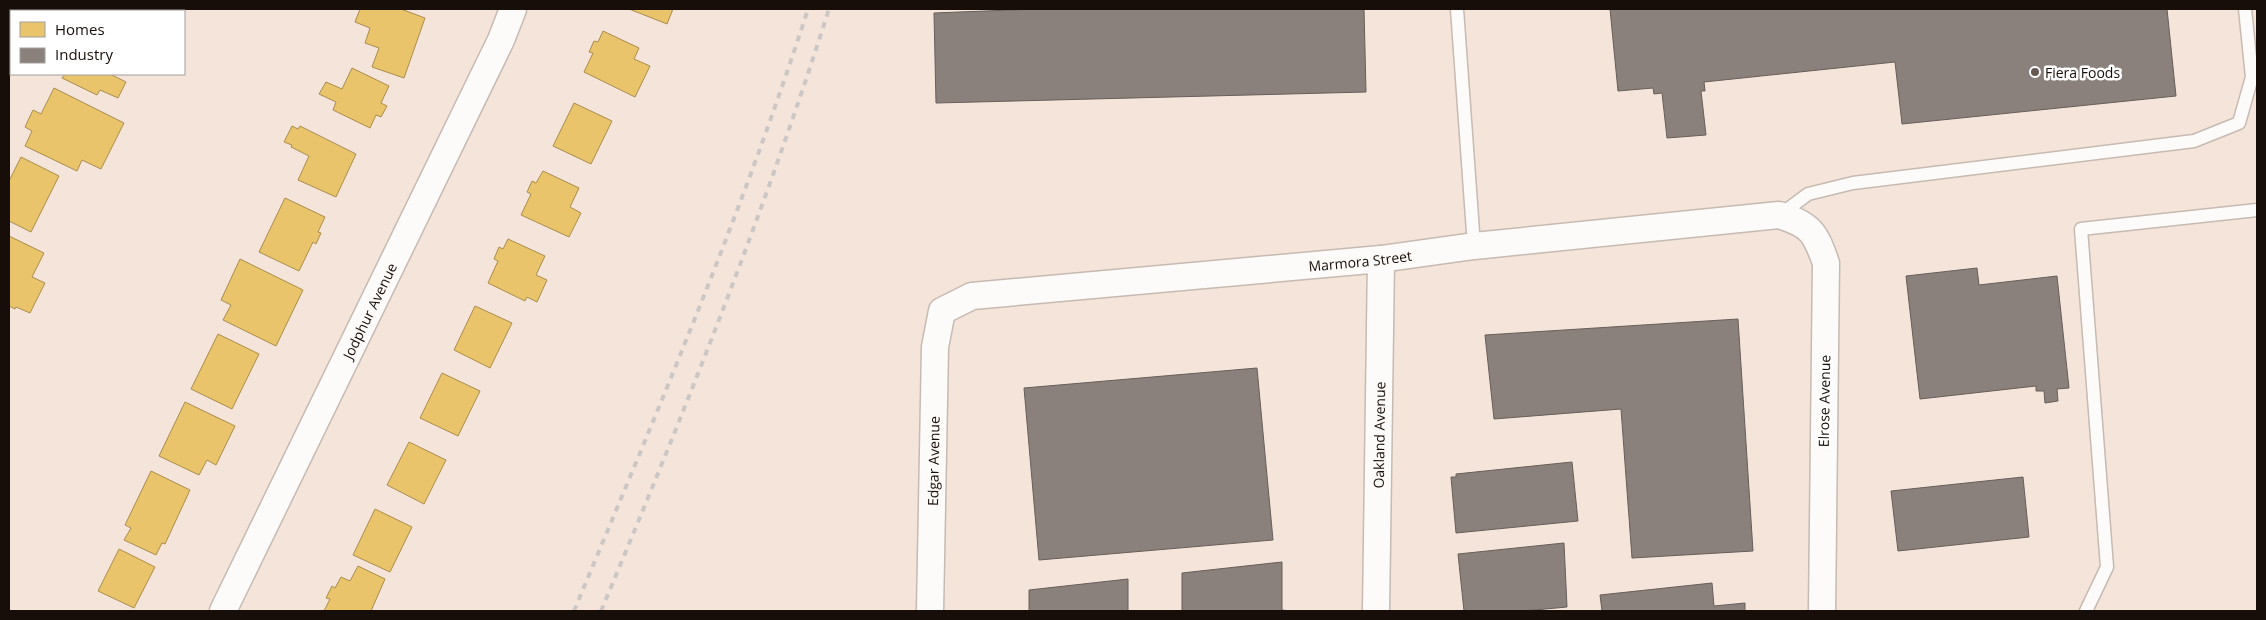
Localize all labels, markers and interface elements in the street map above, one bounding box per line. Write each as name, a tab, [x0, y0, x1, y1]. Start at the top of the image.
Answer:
legend	[10, 10, 185, 75]
text: Homes	[55, 19, 105, 39]
text: Industry	[55, 44, 113, 64]
place label: Fiera Foods	[2045, 63, 2120, 82]
marker: Fiera Foods	[2029, 66, 2041, 78]
street label: Marmora Street	[1308, 245, 1413, 275]
street label: Jodphur Avenue	[337, 259, 401, 364]
street label: Elrose Avenue	[1814, 355, 1834, 447]
street label: Oakland Avenue	[1368, 381, 1389, 489]
street label: Edgar Avenue	[922, 416, 943, 506]

